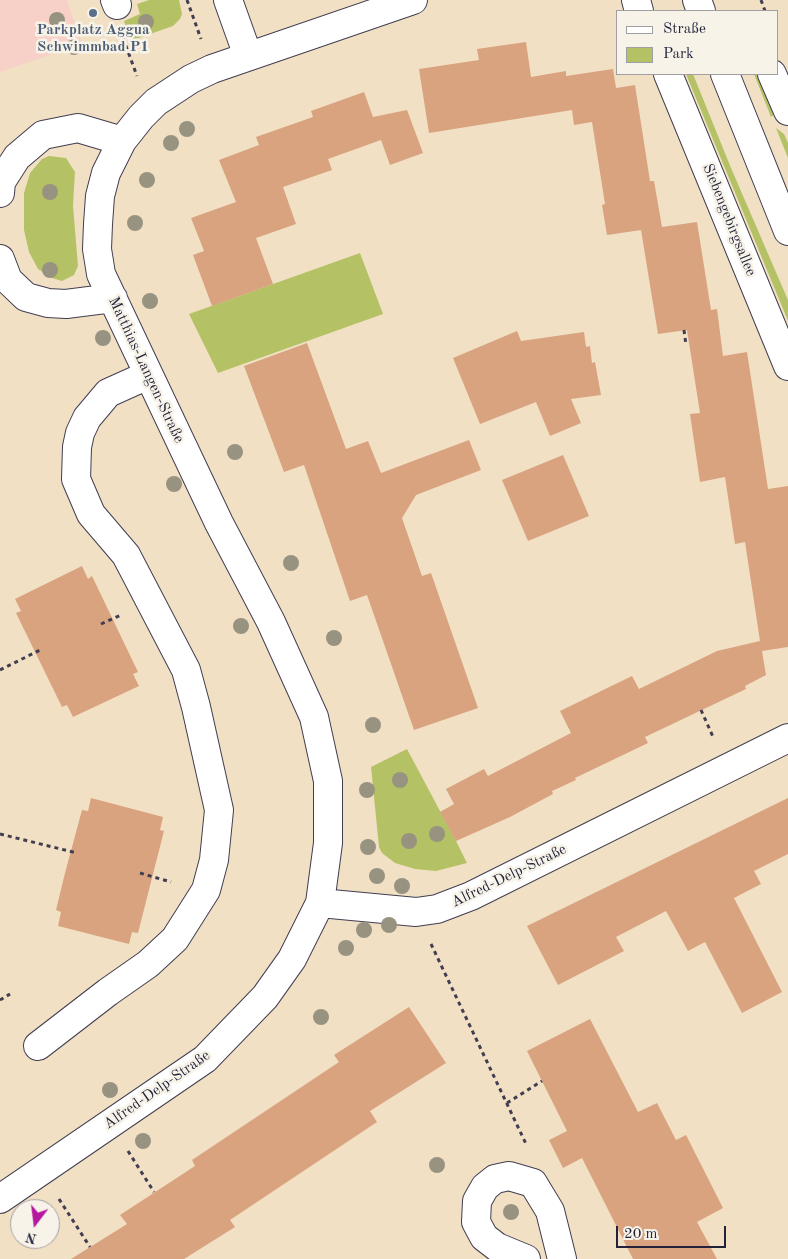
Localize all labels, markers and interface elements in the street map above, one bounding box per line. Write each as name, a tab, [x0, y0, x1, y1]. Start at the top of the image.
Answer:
marker: Parkplatz Aggua Schwimmbad P1	[87, 7, 99, 19]
legend	[616, 10, 778, 75]
place label: Parkplatz Aggua Schwimmbad P1	[36, 21, 150, 56]
text: Straße	[663, 22, 706, 37]
text: Park	[663, 47, 694, 62]
street label: Siebengebirgsallee	[698, 161, 760, 279]
street label: Matthias-Langen-Straße	[104, 294, 188, 446]
street label: Alfred-Delp-Straße	[449, 840, 569, 912]
street label: Alfred-Delp-Straße	[100, 1047, 214, 1133]
north arrow	[10, 1199, 60, 1249]
scale bar	[618, 1216, 728, 1248]
text: 20 m	[624, 1227, 658, 1242]
text: N	[24, 1229, 38, 1246]

